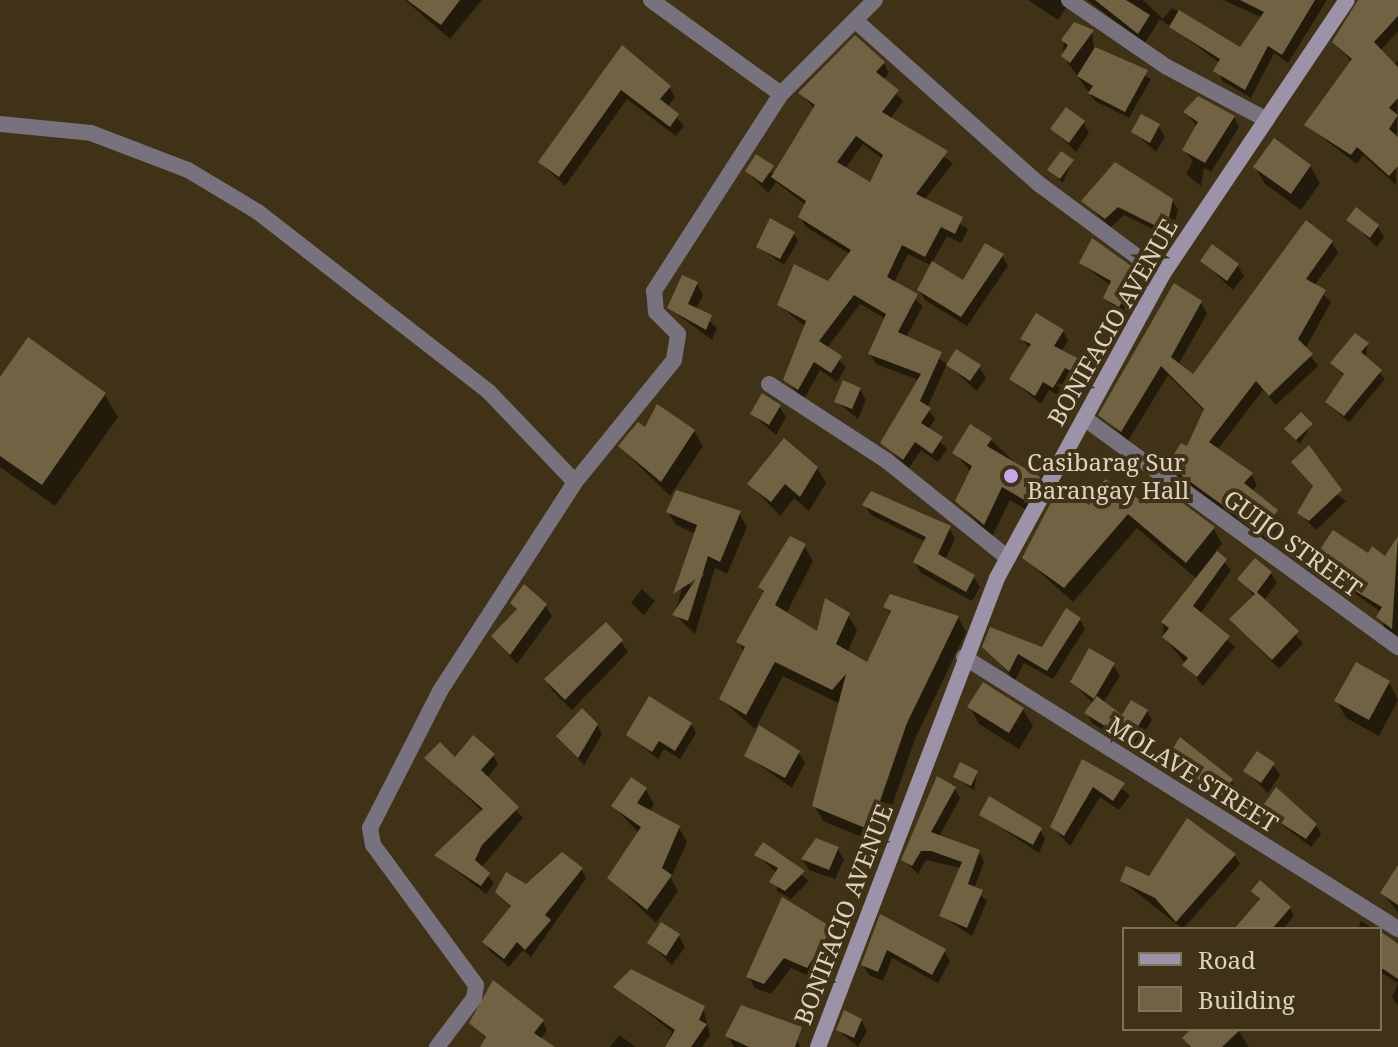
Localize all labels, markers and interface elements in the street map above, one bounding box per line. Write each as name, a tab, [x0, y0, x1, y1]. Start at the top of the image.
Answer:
street label: BONIFACIO AVENUE	[1041, 214, 1183, 430]
place label: Casibarag Sur Barangay Hall	[1027, 448, 1189, 504]
marker: Casibarag Sur Barangay Hall	[1002, 467, 1020, 485]
street label: GUIJO STREET	[1218, 483, 1368, 603]
street label: MOLAVE STREET	[1103, 710, 1283, 838]
street label: BONIFACIO AVENUE	[788, 800, 898, 1028]
legend	[1122, 927, 1382, 1031]
text: Road	[1198, 943, 1256, 976]
text: Building	[1198, 983, 1295, 1016]

